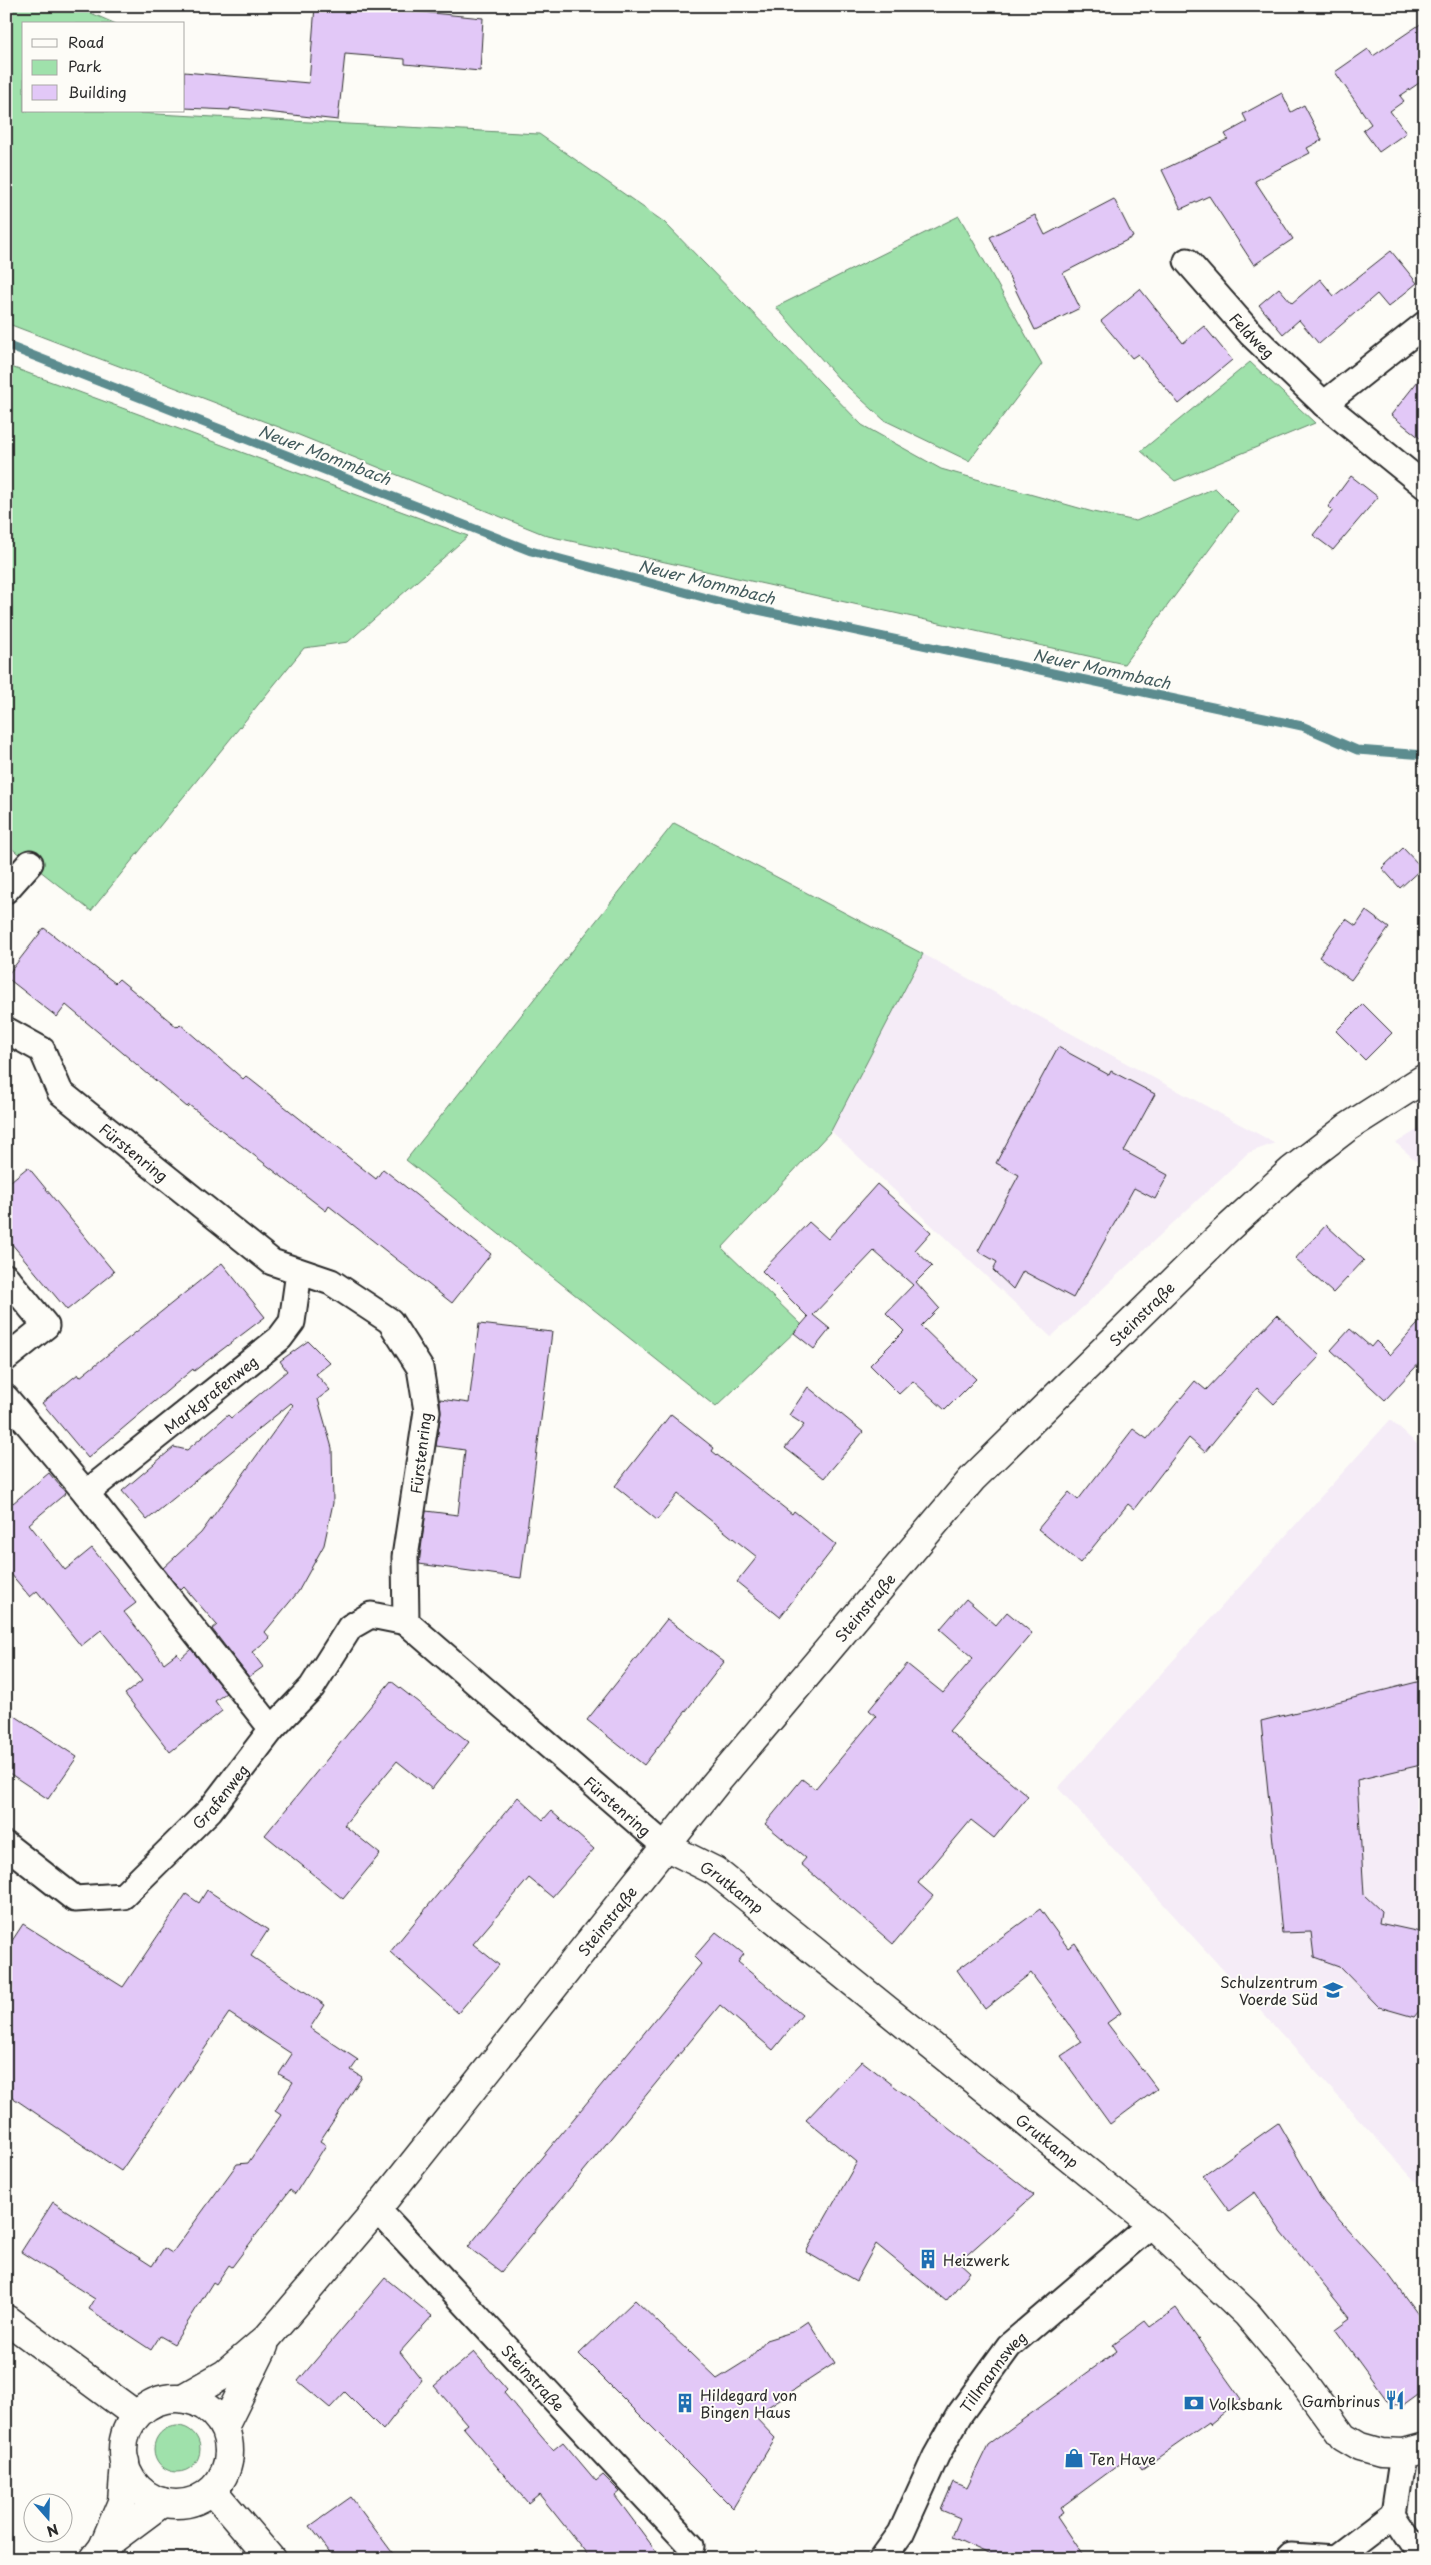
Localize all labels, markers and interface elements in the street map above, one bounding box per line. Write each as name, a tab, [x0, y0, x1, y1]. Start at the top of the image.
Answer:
legend	[22, 22, 185, 112]
text: Road	[68, 30, 104, 53]
text: Park	[68, 54, 102, 77]
text: Building	[68, 80, 127, 103]
street label: Feldweg	[1225, 307, 1281, 363]
water label: Neuer Mommbach	[255, 418, 395, 491]
water label: Neuer Mommbach	[636, 552, 778, 610]
water label: Neuer Mommbach	[1031, 642, 1174, 694]
street label: Fürstenring	[95, 1117, 173, 1186]
street label: Steinstraße	[1103, 1276, 1179, 1351]
street label: Markgrafenweg	[158, 1349, 262, 1439]
street label: Fürstenring	[404, 1411, 436, 1495]
street label: Steinstraße	[829, 1567, 900, 1646]
street label: Grafenweg	[186, 1758, 253, 1834]
street label: Fürstenring	[579, 1770, 657, 1841]
street label: Grutkamp	[697, 1854, 770, 1918]
street label: Steinstraße	[572, 1880, 642, 1960]
place label: Schulzentrum Voerde Süd	[1220, 1970, 1318, 2010]
school or university icon: Schulzentrum Voerde Süd	[1322, 1979, 1344, 2001]
street label: Grutkamp	[1011, 2107, 1085, 2173]
building icon: Heizwerk	[917, 2248, 939, 2270]
place label: Heizwerk	[943, 2248, 1010, 2271]
street label: Tillmannsweg	[953, 2325, 1031, 2417]
street label: Steinstraße	[497, 2339, 571, 2416]
place label: Hildegard von Bingen Haus	[700, 2383, 797, 2423]
place label: Gambrinus	[1302, 2389, 1380, 2412]
restaurant icon: Gambrinus	[1384, 2389, 1406, 2411]
building icon: Hildegard von Bingen Haus	[674, 2392, 696, 2414]
bank icon: Volksbank	[1183, 2392, 1205, 2414]
place label: Volksbank	[1209, 2392, 1283, 2415]
shop icon: Ten Have	[1063, 2447, 1085, 2469]
place label: Ten Have	[1089, 2447, 1156, 2470]
north arrow	[22, 2492, 72, 2542]
text: N	[44, 2519, 61, 2542]

